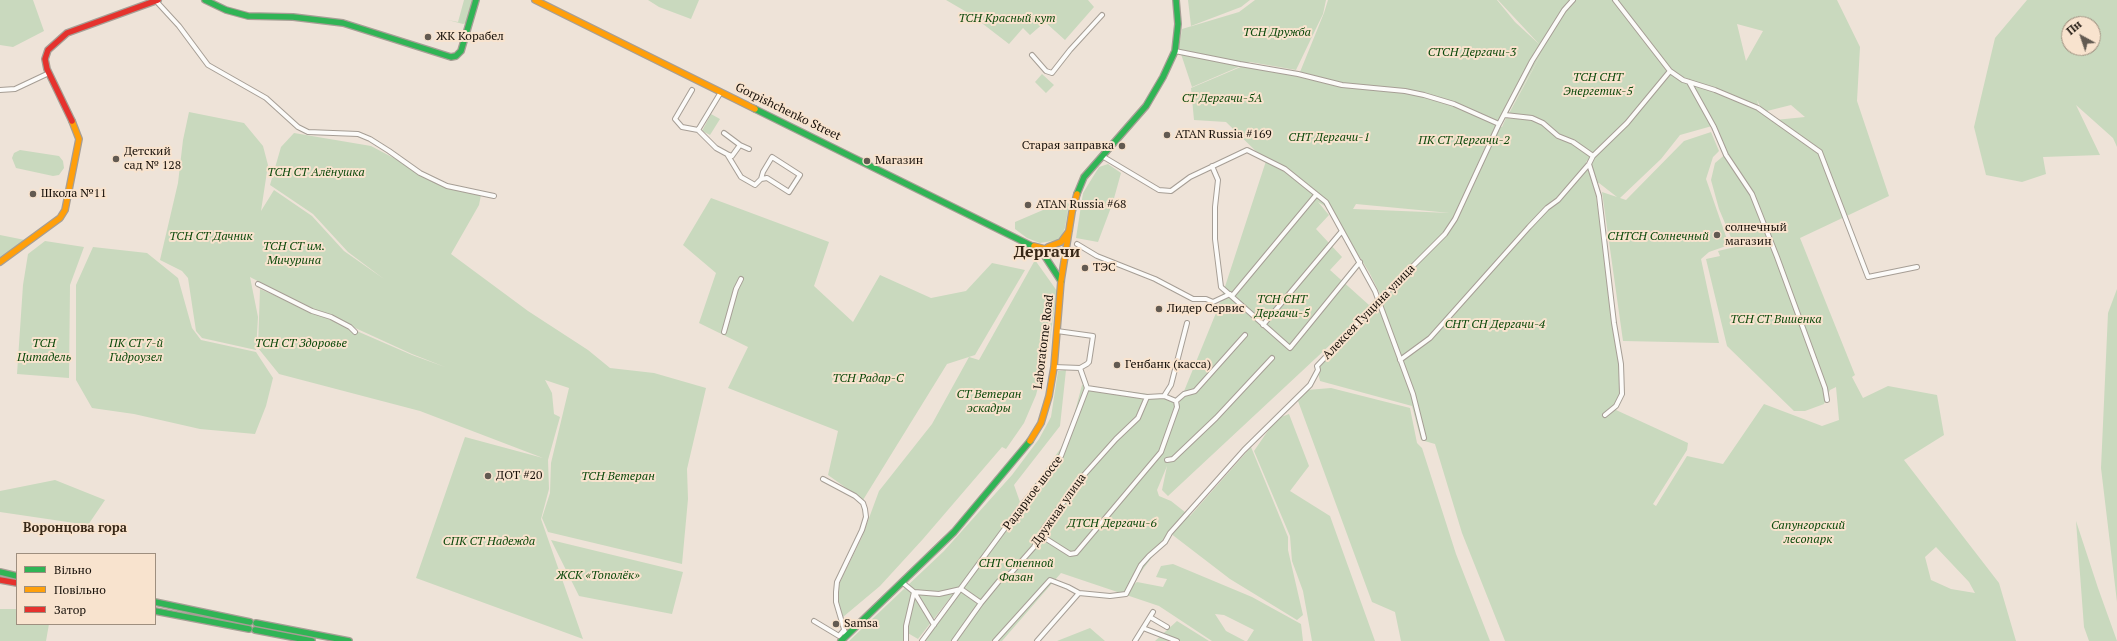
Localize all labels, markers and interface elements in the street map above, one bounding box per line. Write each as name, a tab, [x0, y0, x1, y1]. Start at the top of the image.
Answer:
park label: ТСН Красный кут	[958, 12, 1056, 26]
north arrow	[2061, 16, 2101, 56]
text: Пн	[2063, 17, 2084, 38]
park label: ТСН Дружба	[1243, 26, 1311, 40]
place label: ЖК Корабел	[436, 30, 504, 44]
marker: ЖК Корабел	[423, 32, 433, 42]
park label: СТСН Дергачи-3	[1428, 46, 1516, 60]
park label: ТСН СНТ Энергетик-5	[1563, 71, 1633, 99]
street label: Gorpishchenko Street	[733, 80, 843, 144]
park label: СТ Дергачи-5А	[1182, 92, 1262, 106]
place label: ATAN Russia #169	[1175, 128, 1272, 142]
marker: ATAN Russia #169	[1162, 130, 1172, 140]
park label: СНТ Дергачи-1	[1288, 131, 1370, 145]
park label: ПК СТ Дергачи-2	[1418, 134, 1510, 148]
place label: Старая заправка	[1022, 139, 1114, 153]
marker: Старая заправка	[1117, 141, 1127, 151]
place label: Детский сад № 128	[124, 145, 181, 173]
marker: Детский сад № 128	[111, 154, 121, 164]
place label: Магазин	[875, 154, 923, 168]
marker: Магазин	[862, 156, 872, 166]
park label: ТСН СТ Алёнушка	[267, 166, 365, 180]
place label: Школа №11	[41, 187, 107, 201]
marker: Школа №11	[28, 189, 38, 199]
place label: ATAN Russia #68	[1036, 198, 1126, 212]
marker: ATAN Russia #68	[1023, 200, 1033, 210]
place label: солнечный магазин	[1725, 221, 1787, 249]
park label: ТСН СТ Дачник	[169, 230, 253, 244]
park label: СНТСН Солнечный	[1607, 230, 1709, 244]
marker: солнечный магазин	[1712, 230, 1722, 240]
park label: ТСН СТ им. Мичурина	[263, 240, 325, 268]
district label: Дергачи	[1014, 242, 1080, 262]
place label: ТЭС	[1093, 261, 1116, 275]
street label: Алексея Гущина улица	[1320, 261, 1418, 363]
marker: ТЭС	[1080, 263, 1090, 273]
park label: ТСН СНТ Дергачи-5	[1255, 293, 1309, 321]
street label: Laboratorne Road	[1031, 294, 1057, 390]
place label: Лидер Сервис	[1167, 302, 1244, 316]
marker: Лидер Сервис	[1154, 304, 1164, 314]
park label: ТСН СТ Вишенка	[1730, 313, 1822, 327]
park label: СНТ СН Дергачи-4	[1445, 318, 1545, 332]
park label: ТСН Цитадель	[17, 337, 71, 365]
park label: ПК СТ 7-й Гидроузел	[109, 337, 163, 365]
park label: ТСН СТ Здоровье	[255, 337, 347, 351]
place label: Генбанк (касса)	[1125, 358, 1211, 372]
marker: Генбанк (касса)	[1112, 360, 1122, 370]
park label: ТСН Радар-С	[832, 372, 904, 386]
park label: СТ Ветеран эскадры	[957, 388, 1021, 416]
street label: Радарное шоссе	[1000, 453, 1066, 533]
place label: ДОТ #20	[496, 469, 542, 483]
park label: ТСН Ветеран	[581, 470, 655, 484]
marker: ДОТ #20	[483, 471, 493, 481]
street label: Дружная улица	[1029, 471, 1089, 549]
park label: ДТСН Дергачи-6	[1067, 517, 1157, 531]
park label: Сапунгорский лесопарк	[1771, 519, 1845, 547]
district label: Воронцова гора	[23, 520, 127, 536]
park label: СПК СТ Надежда	[443, 535, 535, 549]
legend	[16, 553, 156, 625]
park label: СНТ Степной Фазан	[978, 557, 1054, 585]
text: Вільно	[54, 562, 92, 577]
park label: ЖСК «Тополёк»	[556, 569, 640, 583]
text: Повільно	[54, 582, 106, 597]
text: Затор	[54, 602, 86, 617]
place label: Samsa	[844, 617, 878, 631]
marker: Samsa	[831, 619, 841, 629]

